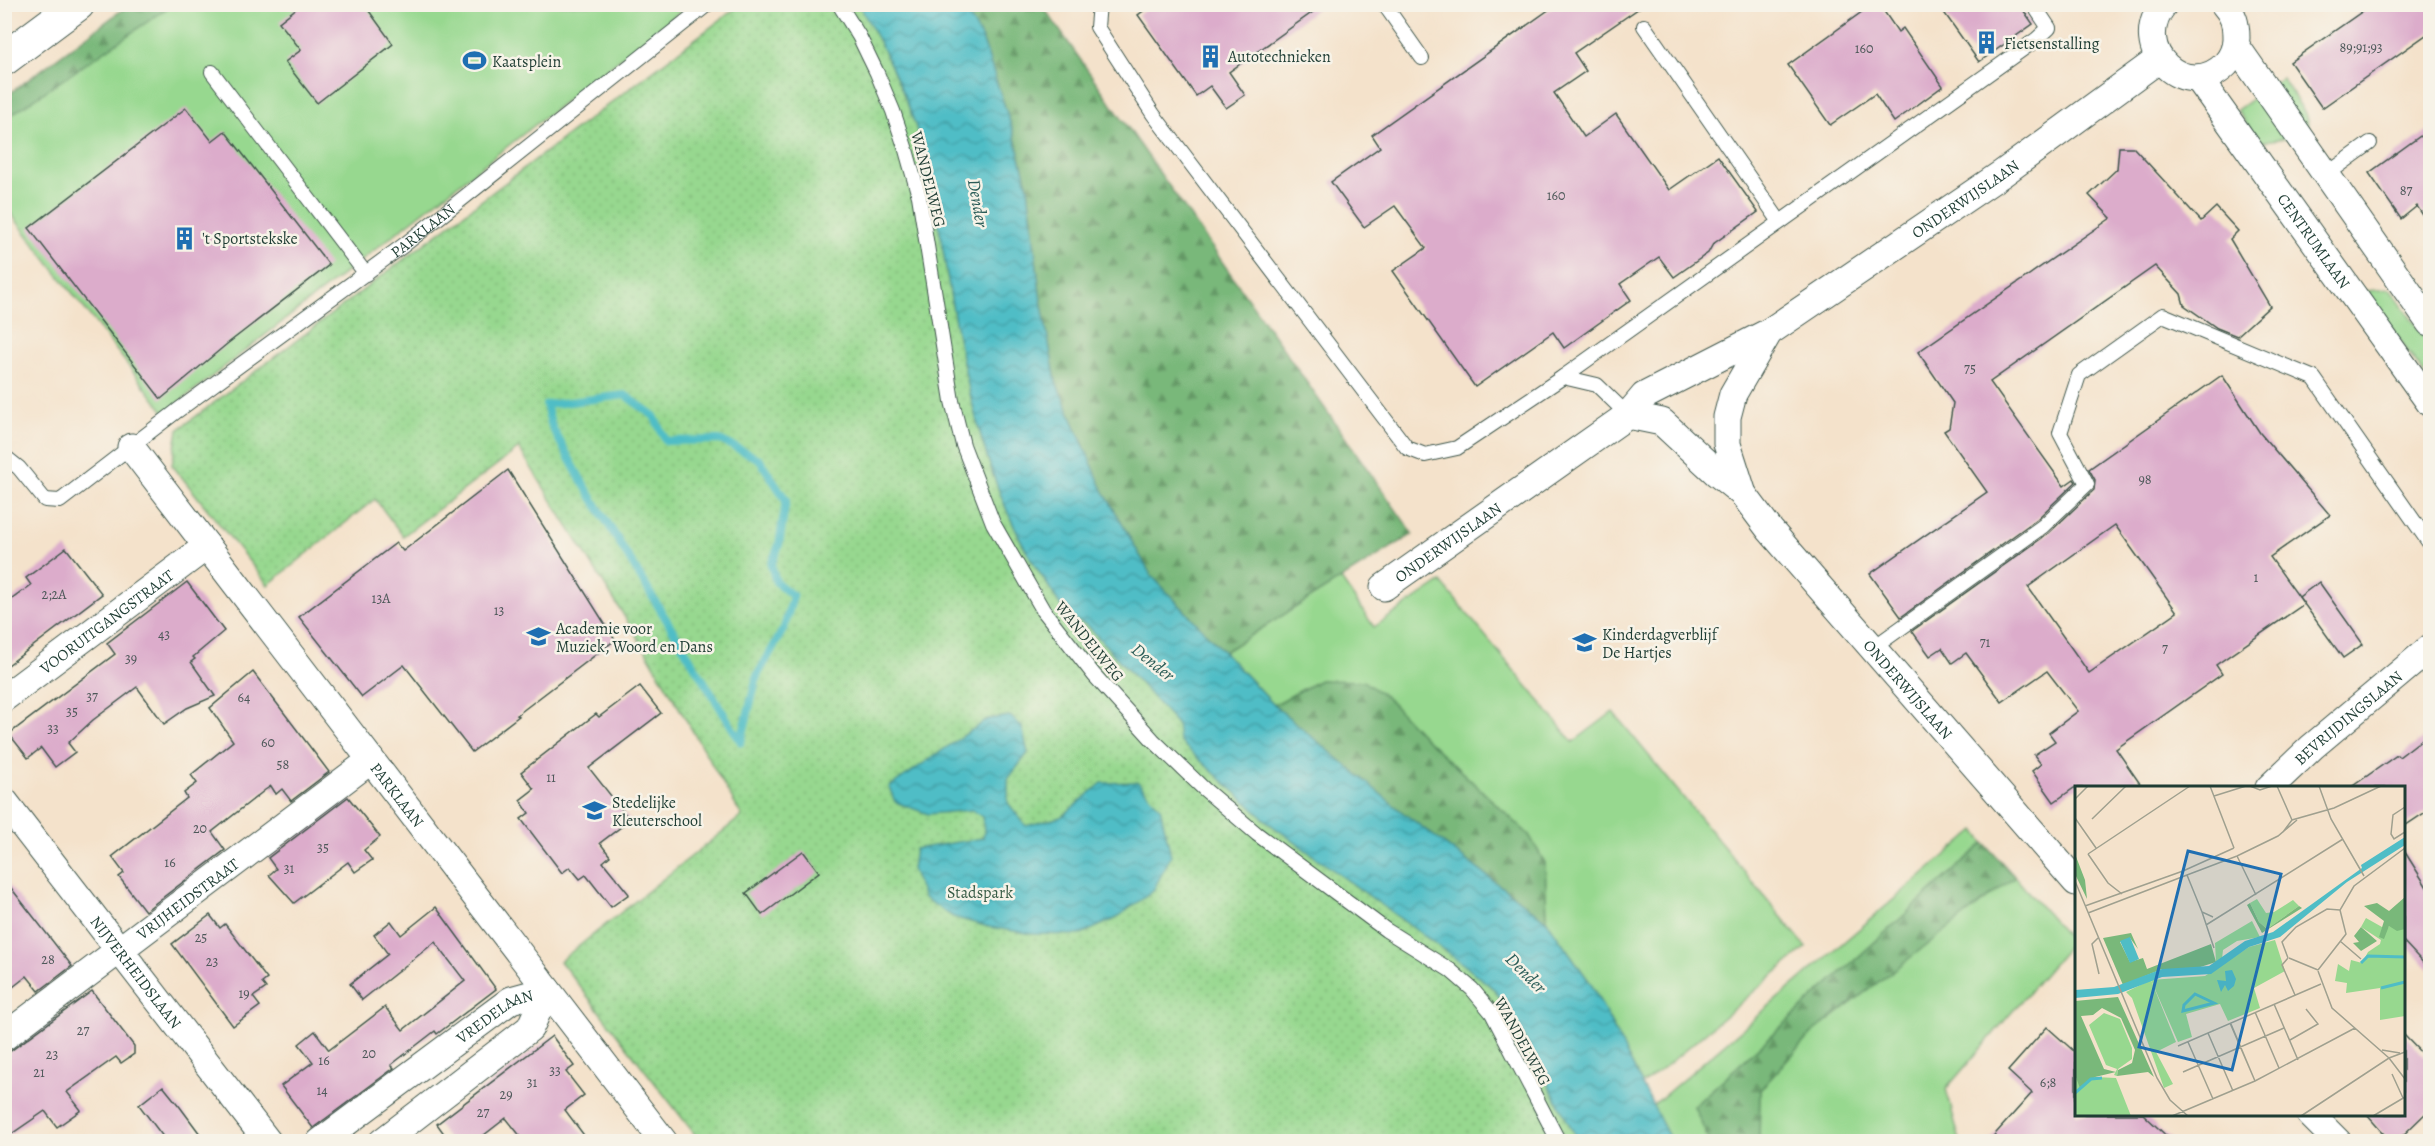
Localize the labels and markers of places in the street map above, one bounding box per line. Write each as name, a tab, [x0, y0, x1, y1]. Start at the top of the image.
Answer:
building icon: Fietsenstalling	[1973, 30, 1999, 56]
place label: Fietsenstalling	[2004, 33, 2099, 55]
building icon: Autotechnieken	[1197, 43, 1223, 69]
place label: Autotechnieken	[1227, 46, 1331, 68]
sports icon: Kaatsplein	[461, 48, 487, 74]
place label: Kaatsplein	[492, 51, 562, 73]
building icon: 't Sportstekske	[171, 225, 197, 251]
place label: 't Sportstekske	[202, 228, 298, 250]
place label: Academie voor Muziek, Woord en Dans	[555, 618, 713, 658]
school or university icon: Academie voor Muziek, Woord en Dans	[525, 624, 551, 650]
place label: Kinderdagverblijf De Hartjes	[1602, 624, 1720, 664]
school or university icon: Kinderdagverblijf De Hartjes	[1571, 630, 1597, 656]
place label: Stedelijke Kleuterschool	[612, 792, 702, 832]
school or university icon: Stedelijke Kleuterschool	[581, 798, 607, 824]

